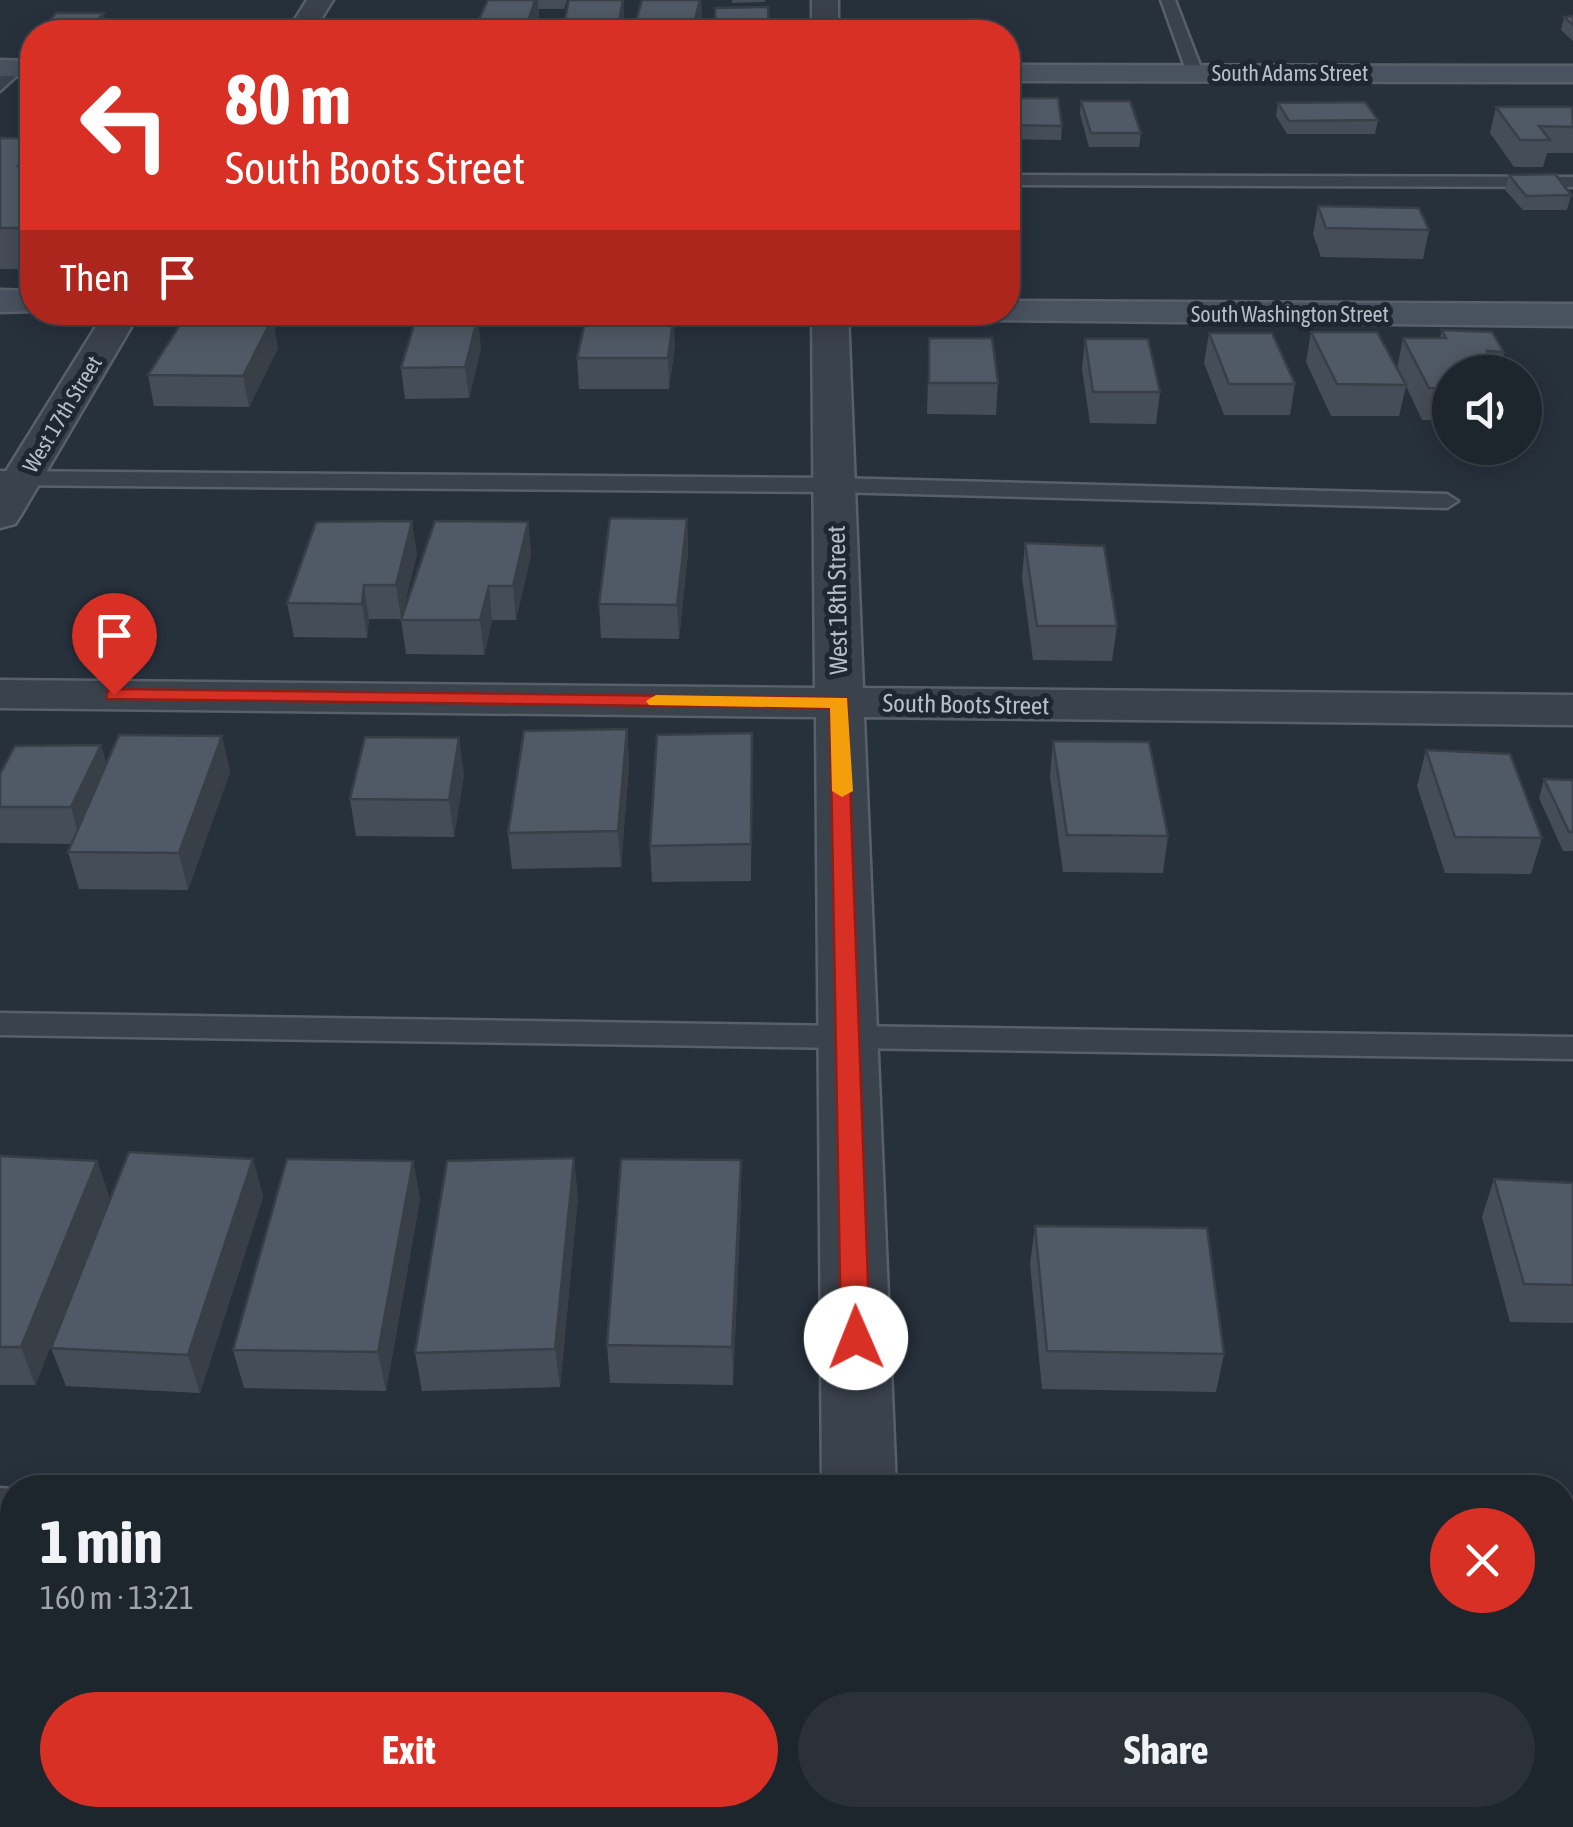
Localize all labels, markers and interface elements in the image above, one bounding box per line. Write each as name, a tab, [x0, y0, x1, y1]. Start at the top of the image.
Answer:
text: 80 m	[225, 59, 351, 139]
icon: left	[60, 60, 190, 190]
street label: South Adams Street	[1212, 60, 1368, 86]
text: South Boots Street	[225, 142, 525, 194]
icon: arrive	[150, 250, 205, 305]
text: Then	[60, 256, 130, 299]
street label: South Washington Street	[1191, 301, 1389, 327]
street label: West 17th Street	[17, 351, 107, 477]
map controls	[1432, 355, 1542, 465]
button: sound	[1432, 355, 1542, 465]
street label: West 18th Street	[822, 525, 852, 675]
pin	[72, 593, 157, 696]
icon: arrive	[87, 608, 142, 663]
street label: South Boots Street	[882, 689, 1050, 719]
position arrow	[804, 1286, 908, 1390]
text: 1 min	[40, 1507, 163, 1576]
button: close	[1430, 1508, 1535, 1613]
text: 160 m · 13:21	[40, 1579, 194, 1616]
button: Exit	[40, 1692, 778, 1807]
button: Share	[798, 1692, 1535, 1807]

